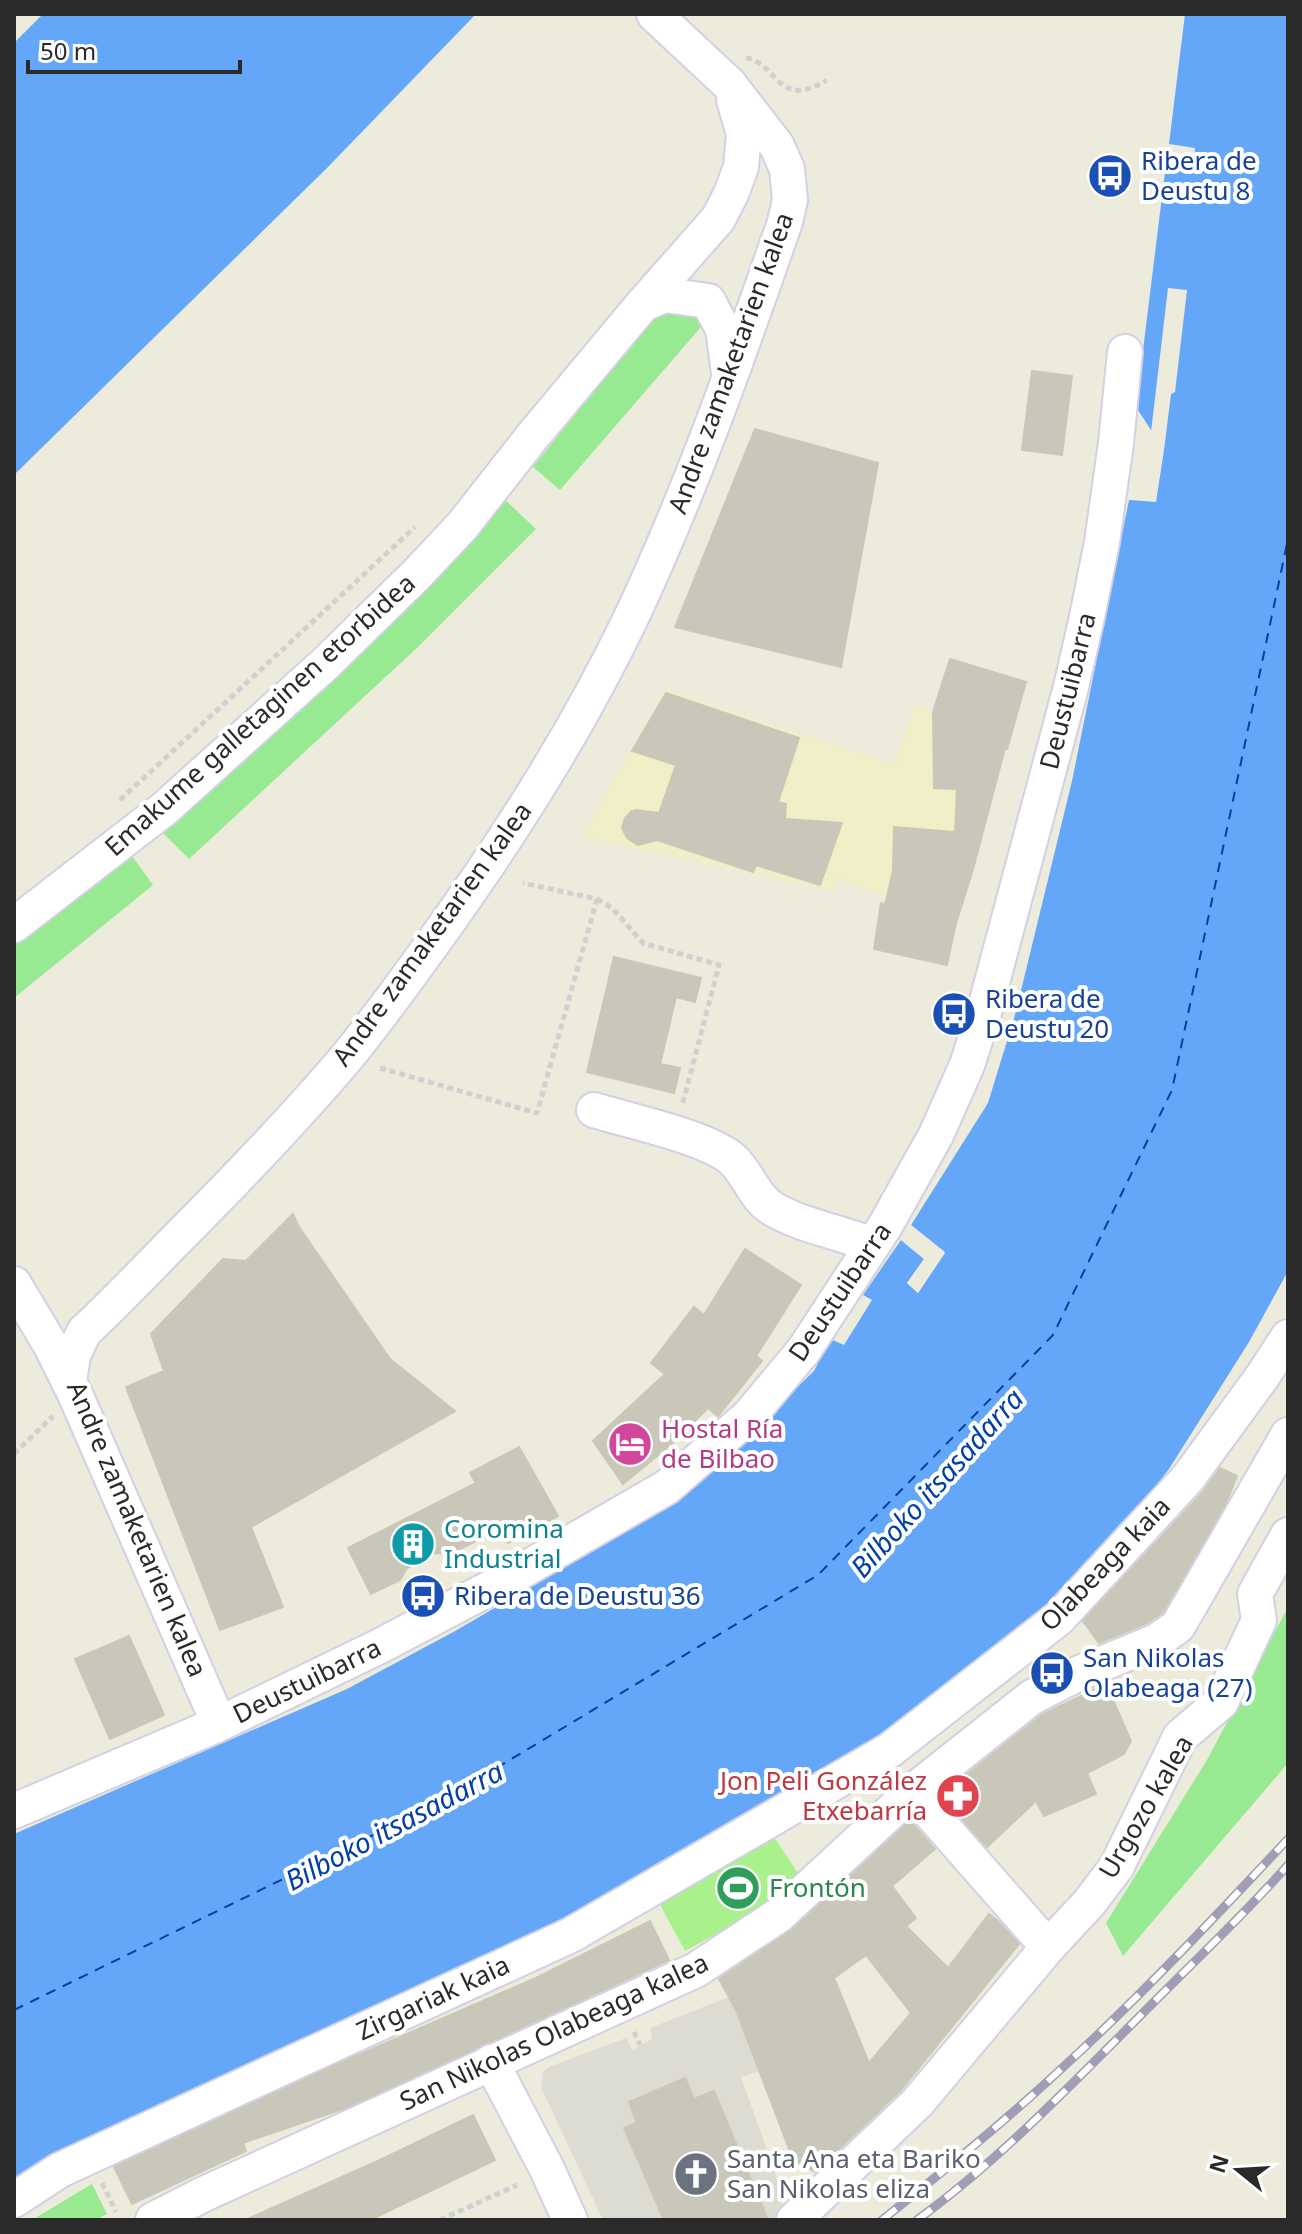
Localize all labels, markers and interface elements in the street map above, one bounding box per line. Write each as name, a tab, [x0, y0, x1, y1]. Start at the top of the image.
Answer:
scale bar	[28, 24, 240, 74]
text: 50 m	[40, 34, 96, 67]
place label: Ribera de Deustu 8	[1141, 142, 1257, 208]
bus stop icon: Ribera de Deustu 8	[1086, 152, 1134, 200]
street label: Andre zamaketarien kalea	[659, 207, 801, 518]
street label: Emakume galletaginen etorbidea	[96, 565, 422, 864]
street label: Deustuibarra	[1030, 609, 1104, 773]
street label: Andre zamaketarien kalea	[323, 794, 539, 1073]
place label: Ribera de Deustu 20	[985, 980, 1109, 1046]
bus stop icon: Ribera de Deustu 20	[930, 990, 978, 1038]
street label: Deustuibarra	[779, 1215, 899, 1368]
street label: Andre zamaketarien kalea	[59, 1375, 217, 1682]
water label: Bilboko itsasadarra	[841, 1380, 1031, 1585]
place label: Hostal Ría de Bilbao	[661, 1410, 783, 1476]
hotel icon: Hostal Ría de Bilbao	[606, 1420, 654, 1468]
street label: Olabeaga kaia	[1031, 1488, 1178, 1638]
place label: Coromina Industrial	[444, 1510, 564, 1576]
building icon: Coromina Industrial	[389, 1520, 437, 1568]
bus stop icon: Ribera de Deustu 36	[399, 1572, 447, 1620]
place label: Ribera de Deustu 36	[454, 1577, 701, 1613]
street label: Deustuibarra	[227, 1629, 387, 1731]
place label: San Nikolas Olabeaga (27)	[1083, 1639, 1253, 1705]
bus stop icon: San Nikolas Olabeaga (27)	[1028, 1649, 1076, 1697]
street label: Urgozo kalea	[1090, 1728, 1201, 1885]
water label: Bilboko itsasadarra	[278, 1752, 509, 1899]
place label: Jon Peli González Etxebarría	[717, 1762, 927, 1828]
pharmacy icon: Jon Peli González Etxebarría	[934, 1772, 982, 1820]
sports icon: Frontón	[714, 1864, 762, 1912]
place label: Frontón	[769, 1869, 866, 1905]
street label: San Nikolas Olabeaga kalea	[393, 1944, 714, 2119]
street label: Zirgariak kaia	[350, 1946, 515, 2048]
north arrow	[1198, 2130, 1278, 2210]
place label: Santa Ana eta Bariko San Nikolas eliza	[727, 2140, 981, 2206]
church icon: Santa Ana eta Bariko San Nikolas eliza	[672, 2150, 720, 2198]
text: N	[1201, 2150, 1235, 2177]

